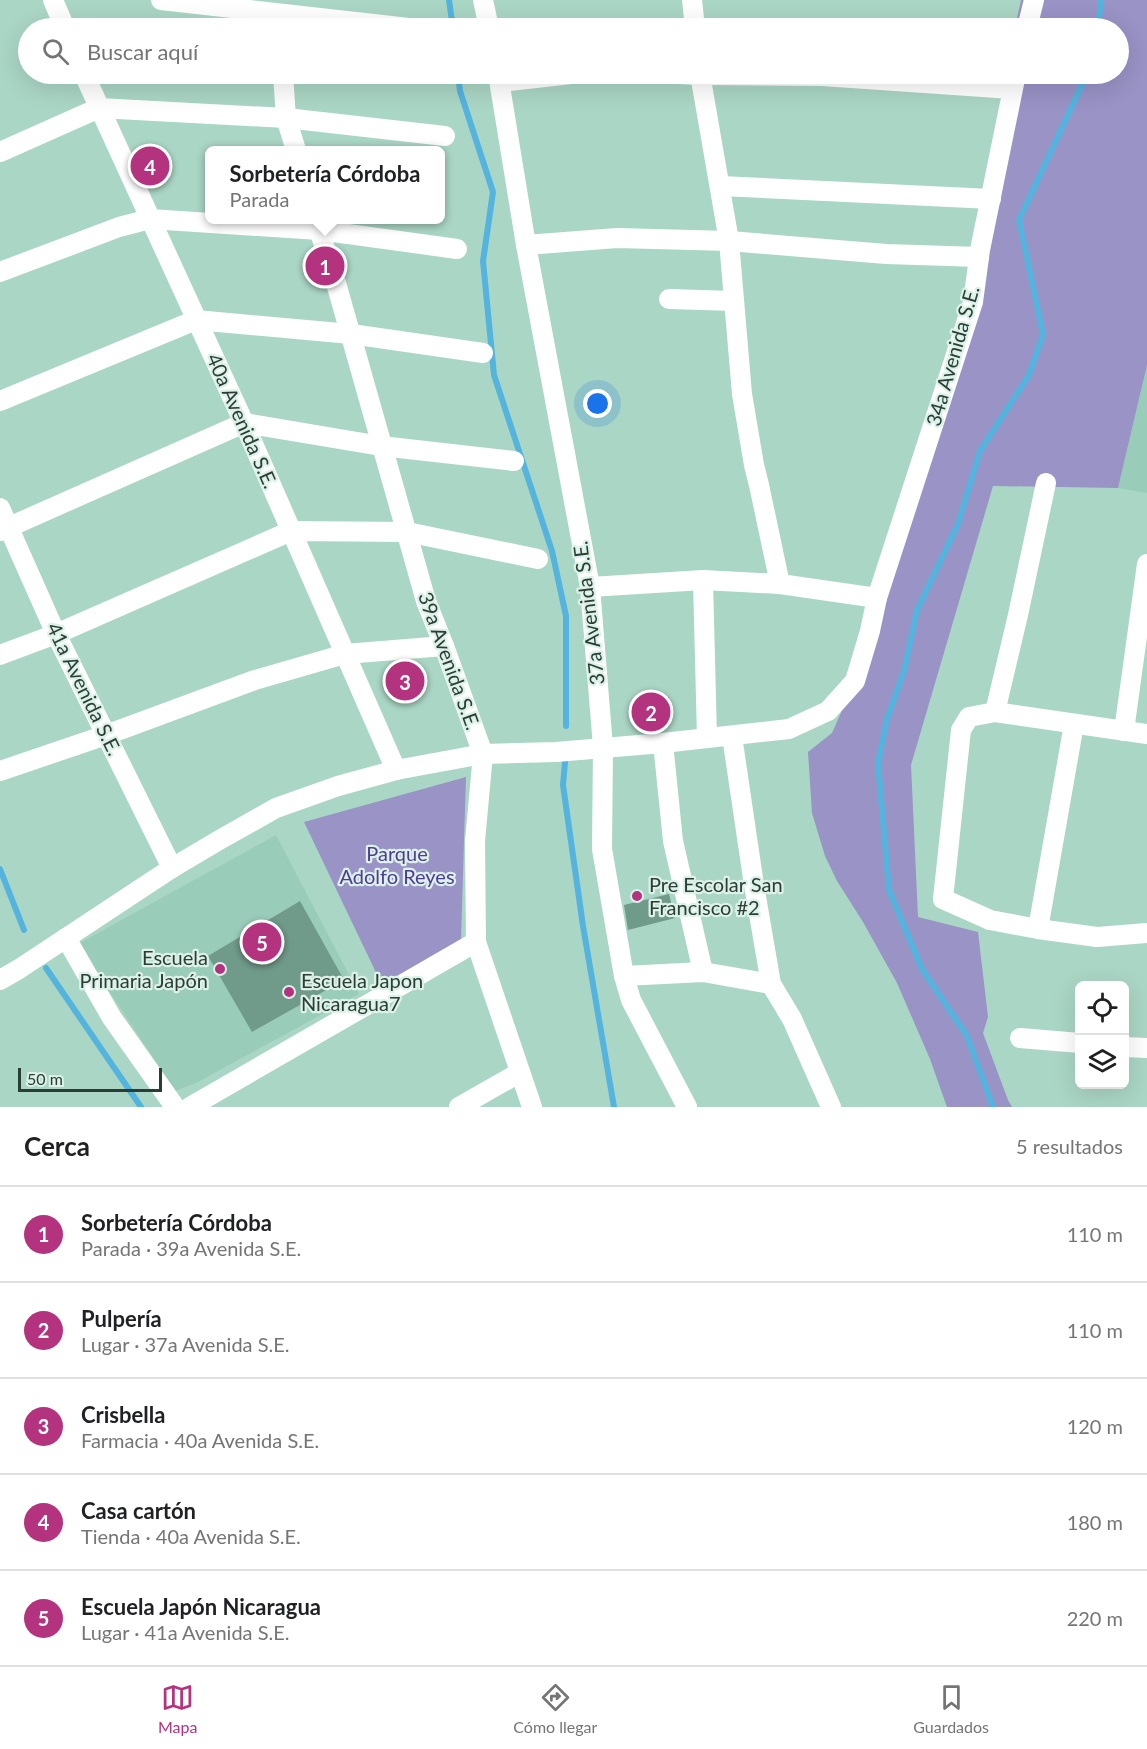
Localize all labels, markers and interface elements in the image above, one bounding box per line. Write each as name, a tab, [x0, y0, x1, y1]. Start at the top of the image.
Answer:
search box	[18, 18, 1129, 84]
icon: search	[39, 35, 72, 68]
text: Buscar aquí	[87, 38, 198, 65]
pin: 4	[130, 144, 170, 188]
popup	[205, 146, 445, 224]
text: Sorbetería Córdoba	[230, 160, 420, 187]
text: Parada	[230, 187, 289, 211]
pin: 1	[306, 244, 344, 288]
street label: 34a Avenida S.E.	[921, 283, 984, 429]
street label: 40a Avenida S.E.	[202, 349, 283, 492]
your location	[583, 389, 612, 418]
street label: 37a Avenida S.E.	[567, 540, 609, 687]
street label: 39a Avenida S.E.	[414, 588, 486, 733]
street label: 41a Avenida S.E.	[42, 618, 127, 759]
pin: 3	[386, 658, 424, 704]
pin: 2	[632, 690, 670, 734]
park label: Parque Adolfo Reyes	[339, 841, 455, 888]
place label: Pre Escolar San Francisco #2	[649, 872, 783, 919]
marker: Pre Escolar San Francisco #2	[630, 889, 644, 903]
pin: 5	[242, 920, 282, 964]
place label: Escuela Primaria Japón	[79, 945, 208, 992]
marker: Escuela Primaria Japón	[213, 962, 227, 976]
place label: Escuela Japon Nicaragua7	[301, 968, 423, 1015]
map controls	[1075, 981, 1129, 1089]
button: locate	[1075, 981, 1129, 1035]
marker: Escuela Japon Nicaragua7	[282, 985, 296, 999]
button: layers	[1075, 1035, 1129, 1089]
scale bar	[18, 1065, 162, 1092]
text: 50 m	[27, 1069, 63, 1088]
text: Cerca	[24, 1130, 90, 1162]
text: 5 resultados	[1016, 1134, 1123, 1158]
text: Sorbetería Córdoba	[81, 1209, 272, 1236]
text: 1	[38, 1222, 49, 1246]
text: 110 m	[1067, 1222, 1123, 1246]
text: Parada · 39a Avenida S.E.	[81, 1236, 301, 1260]
text: Pulpería	[81, 1305, 162, 1332]
text: 2	[38, 1318, 49, 1342]
text: 110 m	[1067, 1318, 1123, 1342]
text: Lugar · 37a Avenida S.E.	[81, 1332, 289, 1356]
text: Crisbella	[81, 1401, 165, 1428]
text: 3	[38, 1414, 49, 1438]
text: 120 m	[1067, 1414, 1123, 1438]
text: Farmacia · 40a Avenida S.E.	[81, 1428, 319, 1452]
text: Casa cartón	[81, 1497, 196, 1524]
text: 4	[38, 1510, 49, 1534]
text: 180 m	[1067, 1510, 1123, 1534]
text: Tienda · 40a Avenida S.E.	[81, 1524, 301, 1548]
text: Escuela Japón Nicaragua	[81, 1593, 321, 1620]
text: 5	[38, 1606, 49, 1630]
text: 220 m	[1067, 1606, 1123, 1630]
text: Lugar · 41a Avenida S.E.	[81, 1620, 289, 1644]
tab: Mapa	[158, 1681, 197, 1736]
tab: Cómo llegar	[513, 1681, 597, 1736]
tab: Guardados	[913, 1681, 989, 1736]

